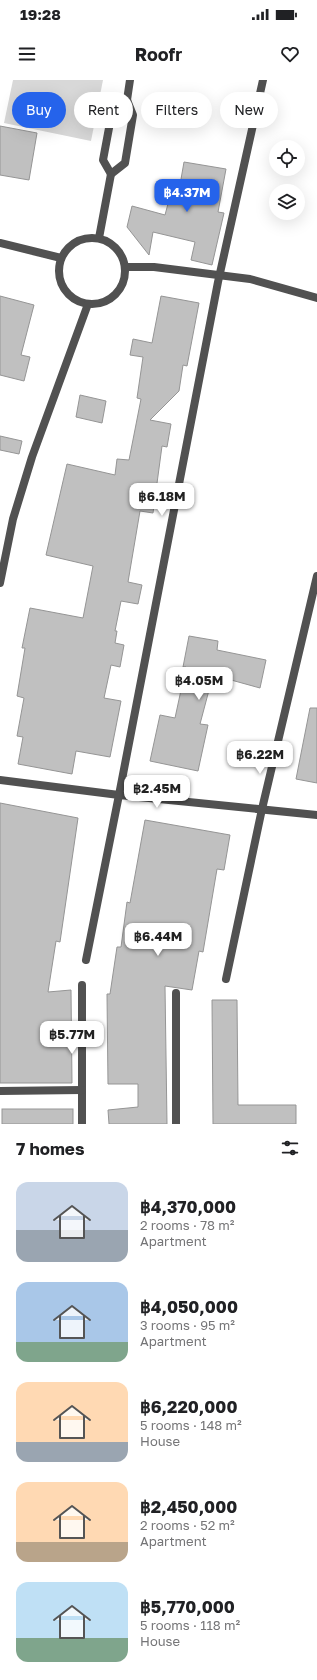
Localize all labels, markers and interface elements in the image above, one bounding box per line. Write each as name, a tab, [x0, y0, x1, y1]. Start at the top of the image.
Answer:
text: 19:28	[20, 5, 61, 23]
icon: menu	[16, 43, 38, 65]
text: Roofr	[135, 43, 182, 65]
icon: heart	[279, 43, 301, 65]
chip: Buy	[12, 92, 66, 128]
chip: Rent	[74, 92, 133, 128]
chip: Filters	[141, 92, 212, 128]
chip: New	[220, 92, 278, 128]
map controls	[269, 140, 305, 220]
button: locate	[269, 140, 305, 176]
pin: ฿4.37M	[154, 179, 220, 213]
text: ฿4.37M	[163, 184, 211, 200]
button: layers	[269, 184, 305, 220]
pin: ฿6.18M	[129, 483, 195, 517]
text: ฿6.18M	[138, 488, 186, 504]
pin: ฿4.05M	[166, 667, 232, 701]
text: ฿4.05M	[175, 672, 223, 688]
pin: ฿6.22M	[227, 741, 293, 775]
text: ฿6.22M	[236, 746, 284, 762]
pin: ฿2.45M	[124, 775, 190, 809]
text: ฿2.45M	[133, 780, 181, 796]
pin: ฿6.44M	[125, 923, 191, 957]
text: ฿6.44M	[134, 928, 182, 944]
pin: ฿5.77M	[39, 1021, 105, 1055]
text: ฿5.77M	[49, 1026, 95, 1042]
icon: filters	[279, 1137, 301, 1159]
text: 7 homes	[16, 1138, 84, 1159]
text: ฿4,370,000	[140, 1196, 236, 1217]
icon: home	[48, 1198, 96, 1246]
text: 2 rooms · 78 m²	[140, 1217, 234, 1233]
text: Apartment	[140, 1233, 207, 1249]
text: ฿4,050,000	[140, 1296, 238, 1317]
icon: home	[48, 1298, 96, 1346]
text: 3 rooms · 95 m²	[140, 1317, 235, 1333]
text: Apartment	[140, 1333, 207, 1349]
text: ฿6,220,000	[140, 1396, 237, 1417]
icon: home	[48, 1398, 96, 1446]
text: 5 rooms · 148 m²	[140, 1417, 242, 1433]
text: House	[140, 1433, 180, 1449]
text: ฿2,450,000	[140, 1496, 237, 1517]
icon: home	[48, 1498, 96, 1546]
text: 2 rooms · 52 m²	[140, 1517, 235, 1533]
text: Apartment	[140, 1533, 207, 1549]
text: ฿5,770,000	[140, 1596, 235, 1617]
icon: home	[48, 1598, 96, 1646]
text: 5 rooms · 118 m²	[140, 1617, 240, 1633]
text: House	[140, 1633, 180, 1649]

